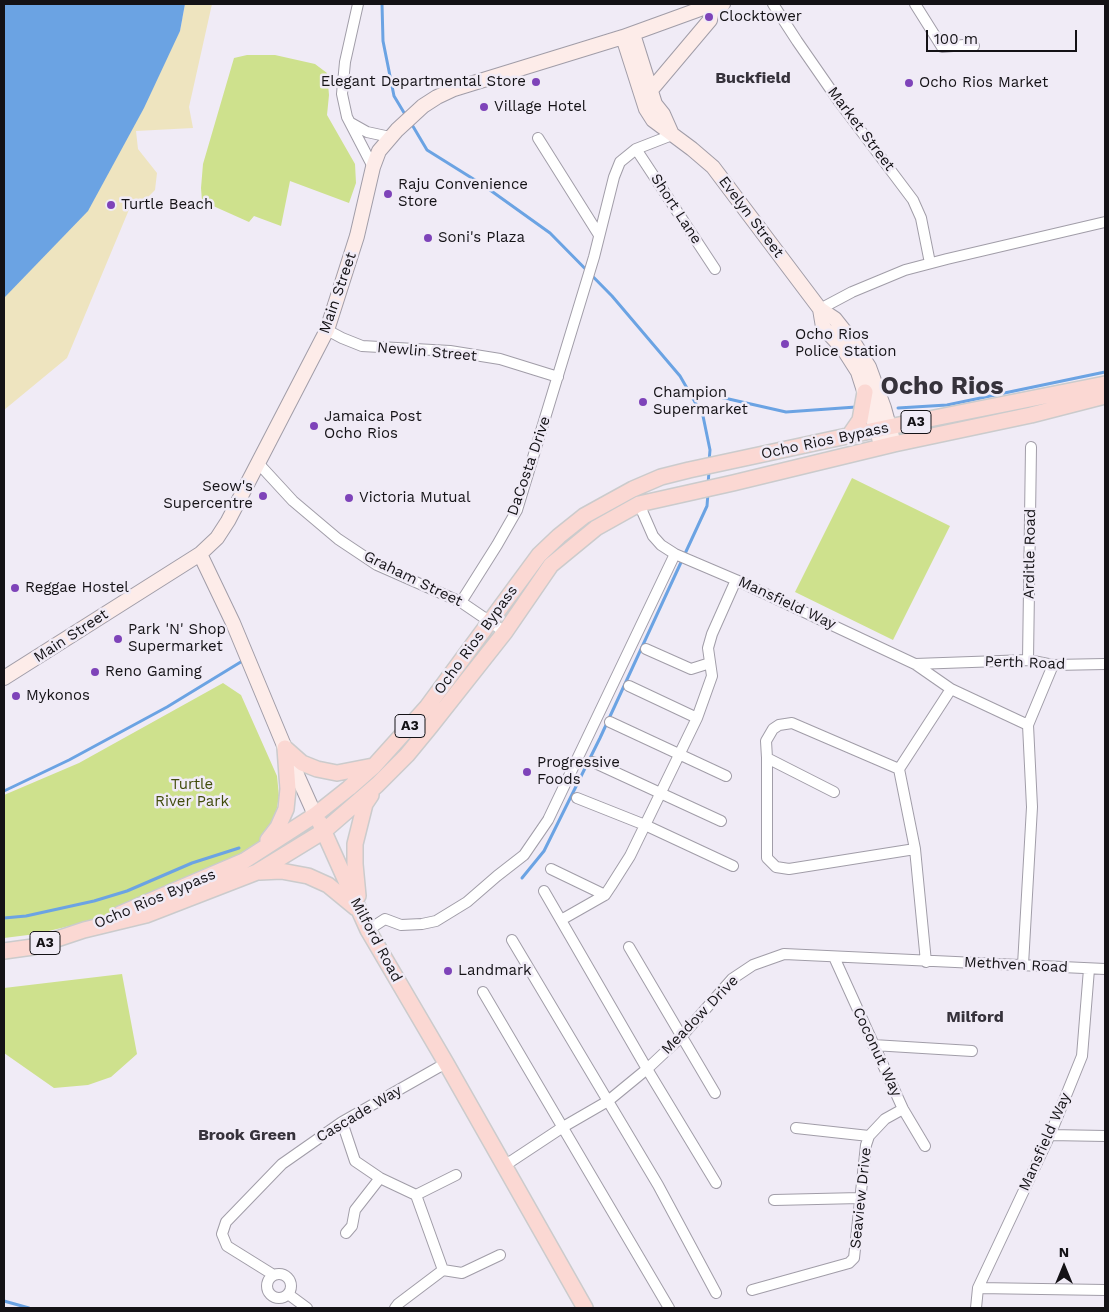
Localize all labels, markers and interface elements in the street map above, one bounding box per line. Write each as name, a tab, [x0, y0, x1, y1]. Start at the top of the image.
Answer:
place label: Clocktower	[719, 8, 802, 26]
marker: Clocktower	[703, 11, 715, 23]
scale bar	[929, 20, 1080, 52]
text: 100 m	[934, 30, 978, 48]
district label: Buckfield	[715, 68, 791, 88]
place label: Elegant Departmental Store	[321, 73, 526, 91]
place label: Ocho Rios Market	[919, 74, 1048, 92]
marker: Elegant Departmental Store	[530, 76, 542, 88]
marker: Ocho Rios Market	[903, 77, 915, 89]
street label: Market Street	[824, 83, 898, 175]
place label: Village Hotel	[494, 98, 586, 116]
marker: Village Hotel	[478, 101, 490, 113]
street label: Short Lane	[647, 170, 705, 248]
street label: Evelyn Street	[715, 173, 787, 261]
place label: Raju Convenience Store	[398, 176, 528, 211]
marker: Raju Convenience Store	[382, 188, 394, 200]
place label: Turtle Beach	[121, 196, 213, 214]
marker: Turtle Beach	[105, 199, 117, 211]
place label: Soni's Plaza	[438, 229, 525, 247]
marker: Soni's Plaza	[422, 232, 434, 244]
street label: Main Street	[316, 250, 360, 336]
place label: Ocho Rios Police Station	[795, 326, 896, 361]
marker: Ocho Rios Police Station	[779, 338, 791, 350]
street label: Newlin Street	[376, 339, 478, 365]
district label: Ocho Rios	[881, 372, 1003, 402]
place label: Champion Supermarket	[653, 384, 748, 419]
marker: Champion Supermarket	[637, 396, 649, 408]
place label: Jamaica Post Ocho Rios	[324, 408, 422, 443]
road number: A3	[901, 411, 931, 434]
street label: DaCosta Drive	[504, 414, 554, 518]
street label: Ocho Rios Bypass	[759, 419, 891, 463]
marker: Jamaica Post Ocho Rios	[308, 420, 320, 432]
place label: Seow's Supercentre	[163, 478, 253, 513]
place label: Victoria Mutual	[359, 489, 471, 507]
marker: Seow's Supercentre	[257, 490, 269, 502]
marker: Victoria Mutual	[343, 492, 355, 504]
street label: Arditle Road	[1020, 509, 1040, 599]
street label: Graham Street	[361, 547, 465, 611]
street label: Mansfield Way	[735, 573, 839, 633]
place label: Reggae Hostel	[25, 579, 129, 597]
marker: Reggae Hostel	[9, 582, 21, 594]
street label: Ocho Rios Bypass	[430, 582, 522, 698]
street label: Main Street	[31, 605, 111, 667]
place label: Park 'N' Shop Supermarket	[128, 621, 226, 656]
marker: Park 'N' Shop Supermarket	[112, 633, 124, 645]
street label: Perth Road	[984, 653, 1066, 673]
place label: Reno Gaming	[105, 663, 202, 681]
marker: Reno Gaming	[89, 666, 101, 678]
place label: Mykonos	[26, 687, 90, 705]
marker: Mykonos	[10, 690, 22, 702]
road number: A3	[395, 714, 425, 738]
place label: Progressive Foods	[537, 754, 620, 789]
marker: Progressive Foods	[521, 766, 533, 778]
park label: Turtle River Park	[155, 776, 229, 811]
street label: Ocho Rios Bypass	[92, 865, 218, 933]
street label: Milford Road	[346, 895, 406, 985]
road number: A3	[30, 931, 60, 954]
street label: Methven Road	[964, 953, 1068, 977]
place label: Landmark	[458, 962, 532, 980]
marker: Landmark	[442, 965, 454, 977]
street label: Meadow Drive	[658, 972, 742, 1058]
street label: Coconut Way	[849, 1005, 905, 1099]
district label: Milford	[946, 1007, 1004, 1027]
street label: Cascade Way	[313, 1081, 405, 1147]
street label: Mansfield Way	[1015, 1090, 1075, 1194]
district label: Brook Green	[198, 1125, 296, 1145]
street label: Seaview Drive	[847, 1146, 875, 1250]
north arrow	[1039, 1242, 1089, 1292]
text: N	[1059, 1244, 1069, 1260]

